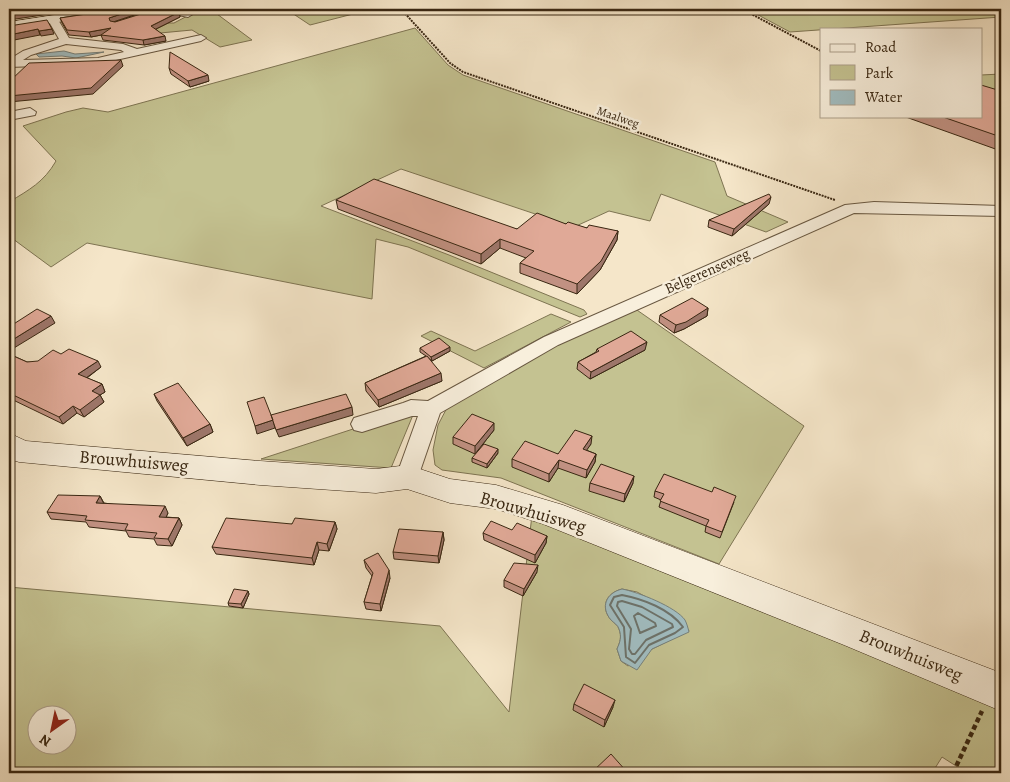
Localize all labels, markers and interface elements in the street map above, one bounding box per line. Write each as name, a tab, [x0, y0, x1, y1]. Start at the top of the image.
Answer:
legend	[820, 28, 982, 118]
text: Road	[865, 37, 897, 57]
text: Park	[865, 63, 894, 83]
text: Water	[864, 87, 902, 107]
street label: Maalweg	[595, 102, 641, 132]
street label: Belgerenseweg	[661, 243, 753, 299]
street label: Brouwhuisweg	[78, 444, 190, 478]
street label: Brouwhuisweg	[477, 485, 589, 539]
street label: Brouwhuisweg	[856, 623, 966, 687]
north arrow	[28, 704, 78, 754]
text: N	[36, 730, 55, 751]

